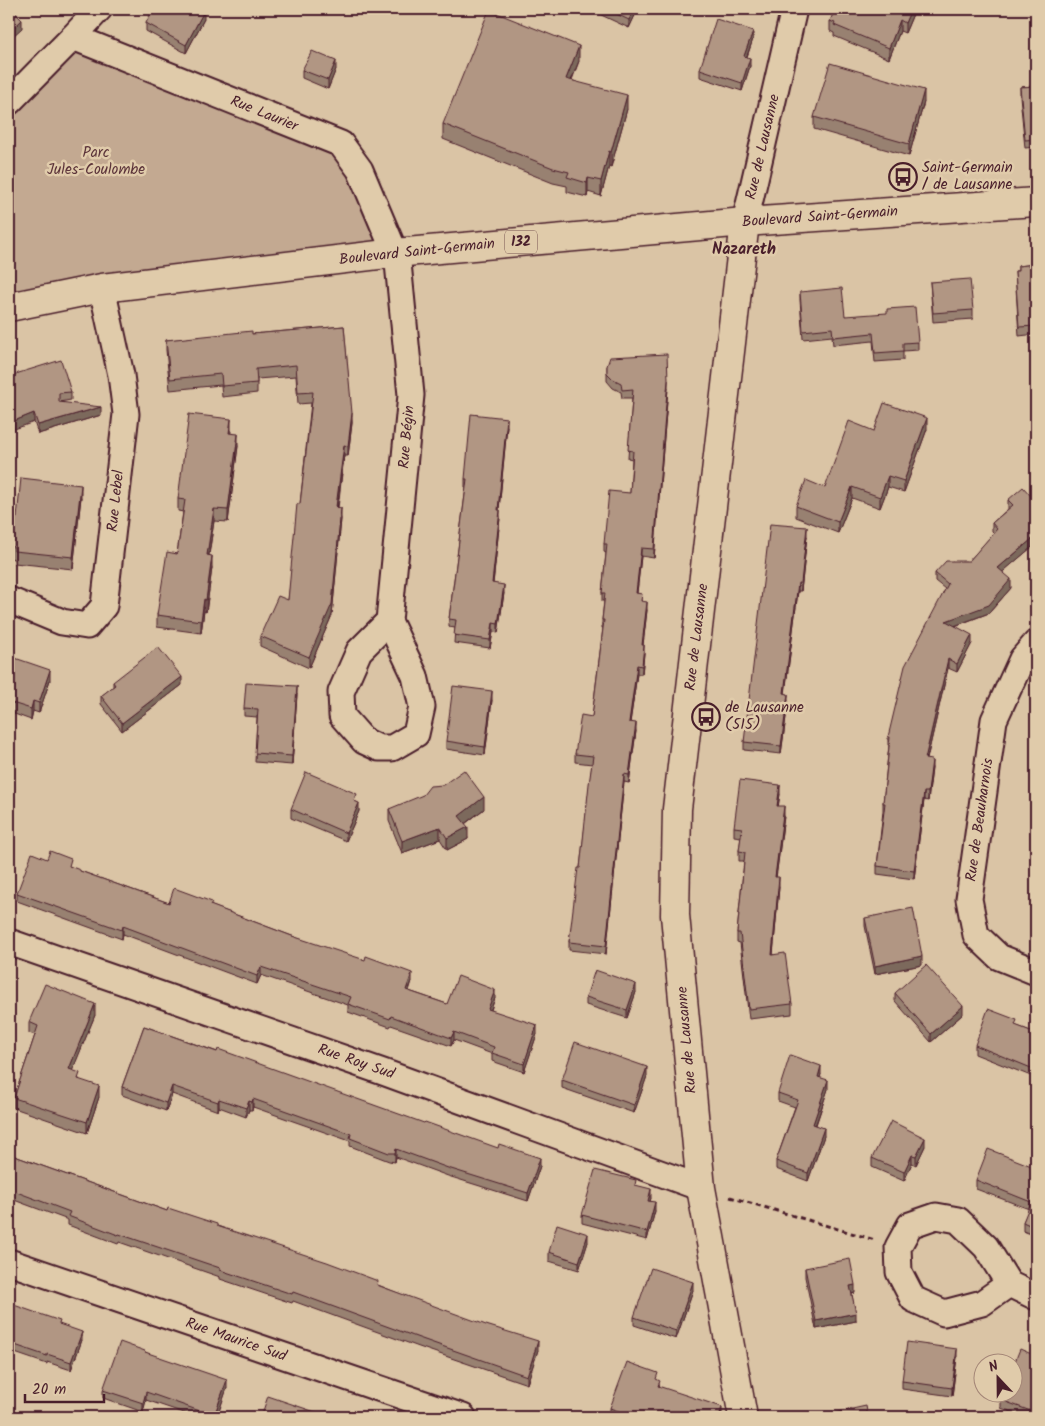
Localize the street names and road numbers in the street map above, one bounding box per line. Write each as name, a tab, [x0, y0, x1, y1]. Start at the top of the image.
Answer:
street label: Rue Laurier	[226, 89, 303, 139]
street label: Rue de Lausanne	[739, 92, 787, 202]
street label: Boulevard Saint-Germain	[741, 200, 899, 234]
road number: 132	[505, 230, 537, 253]
street label: Boulevard Saint-Germain	[338, 232, 496, 272]
street label: Rue Bégin	[392, 404, 422, 470]
street label: Rue Lebel	[101, 469, 131, 533]
street label: Rue de Lausanne	[679, 582, 715, 692]
street label: Rue de Beauharnois	[959, 756, 1001, 883]
street label: Rue de Lausanne	[670, 985, 704, 1095]
street label: Rue Roy Sud	[314, 1038, 398, 1087]
street label: Rue Maurice Sud	[182, 1311, 290, 1369]

